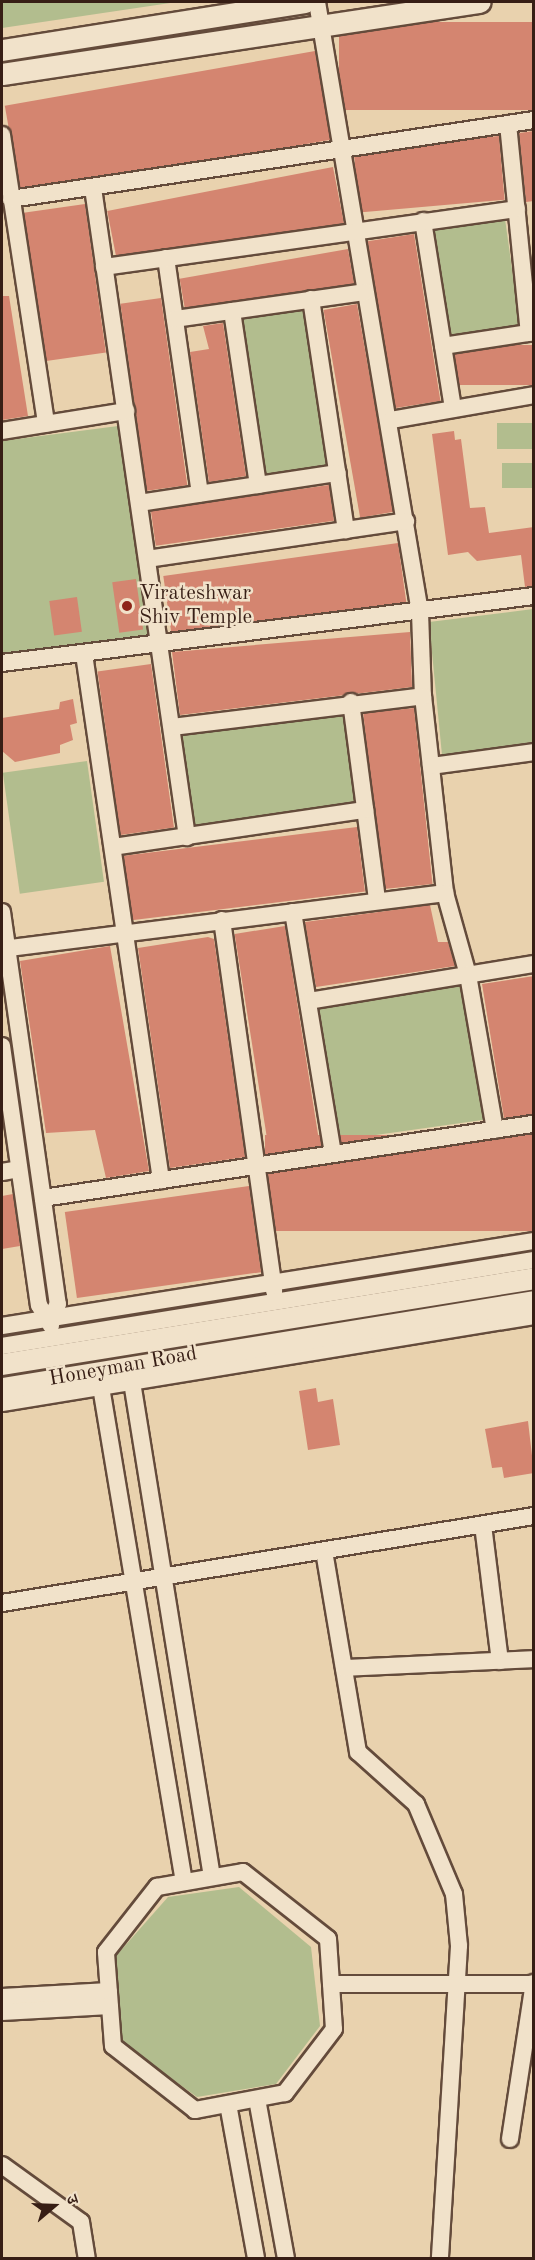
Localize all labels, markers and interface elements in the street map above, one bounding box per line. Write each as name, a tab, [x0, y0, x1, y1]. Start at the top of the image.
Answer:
place label: Virateshwar Shiv Temple	[139, 581, 252, 631]
marker: Virateshwar Shiv Temple	[120, 599, 134, 613]
street label: Honeyman Road	[47, 1342, 199, 1392]
north arrow	[24, 2176, 84, 2236]
text: उ	[62, 2194, 80, 2207]

